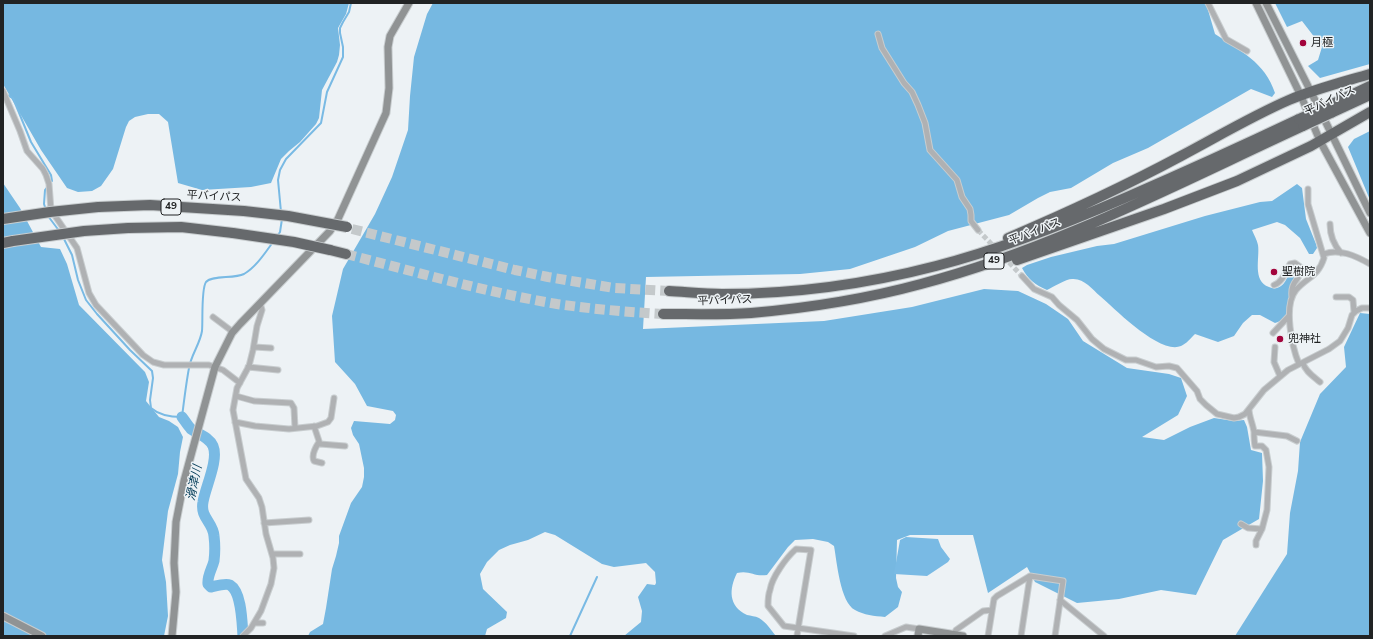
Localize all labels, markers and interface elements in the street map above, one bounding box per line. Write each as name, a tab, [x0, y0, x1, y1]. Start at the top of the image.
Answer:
place label: 月極	[1311, 36, 1333, 50]
marker: 月極	[1298, 38, 1308, 48]
street label: 平バイパス	[1302, 83, 1358, 119]
street label: 平バイパス	[186, 189, 242, 205]
road number: 49	[161, 199, 181, 215]
street label: 平バイパス	[1007, 216, 1063, 248]
road number: 49	[984, 253, 1004, 269]
place label: 聖樹院	[1282, 265, 1315, 279]
marker: 聖樹院	[1269, 267, 1279, 277]
street label: 平バイパス	[697, 293, 753, 309]
place label: 兜神社	[1288, 332, 1321, 346]
marker: 兜神社	[1275, 334, 1285, 344]
water label: 滑津川	[184, 464, 206, 502]

